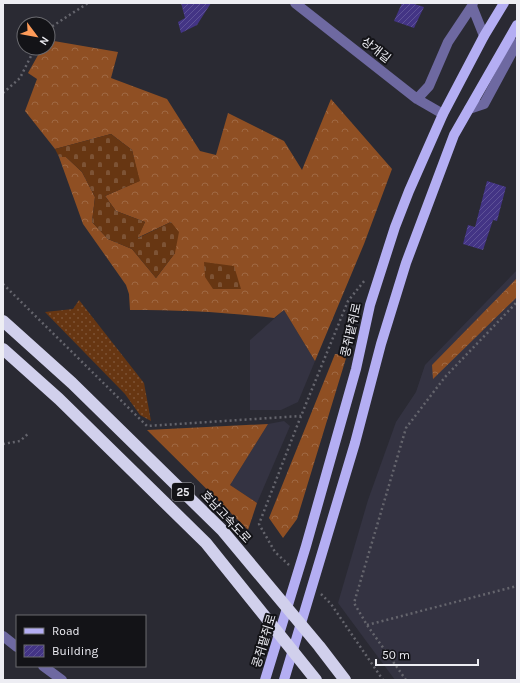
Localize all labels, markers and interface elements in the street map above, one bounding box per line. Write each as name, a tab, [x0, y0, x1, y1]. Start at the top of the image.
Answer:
north arrow	[16, 16, 56, 56]
text: N	[36, 34, 52, 48]
street label: 상개길	[359, 34, 393, 66]
street label: 콩쥐팥쥐로	[338, 302, 364, 358]
road number: 25	[172, 483, 194, 501]
street label: 호남고속도로	[198, 488, 254, 546]
street label: 콩쥐팥쥐로	[249, 613, 279, 669]
legend	[16, 615, 146, 667]
text: Road	[52, 624, 80, 638]
scale bar	[376, 641, 478, 667]
text: Building	[52, 644, 99, 658]
text: 50 m	[382, 648, 410, 662]

